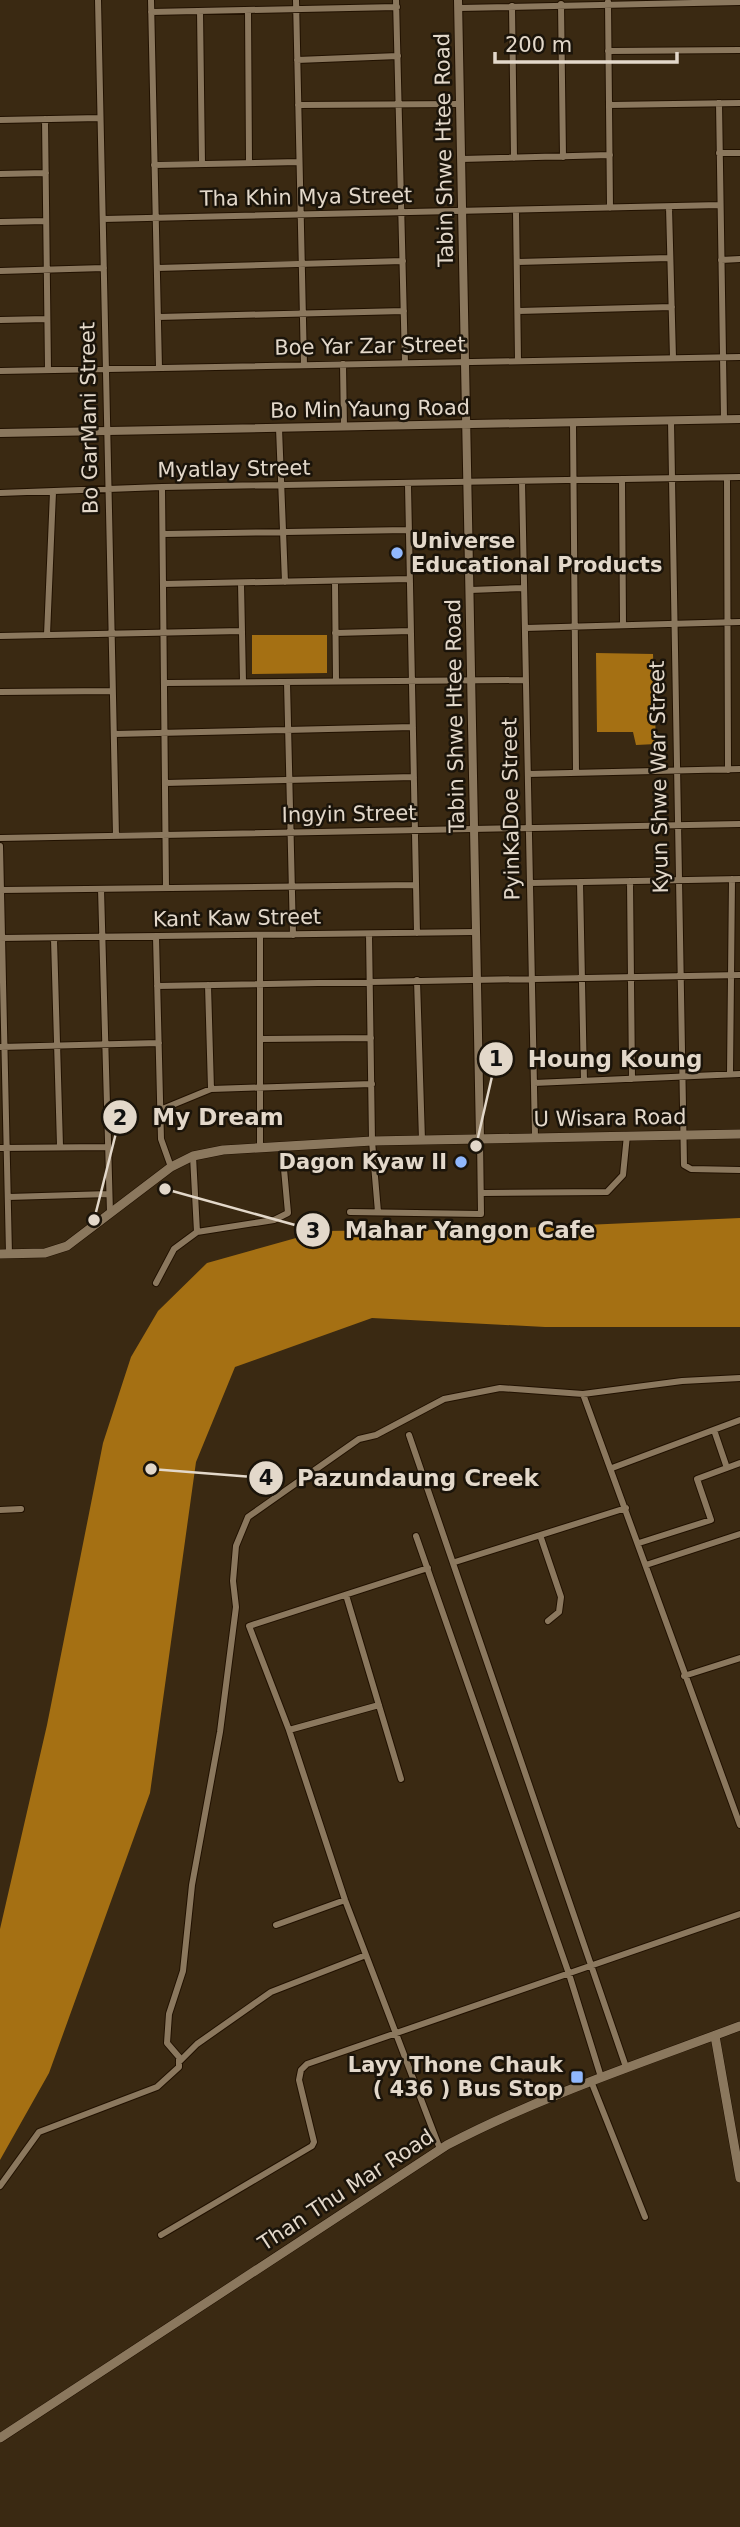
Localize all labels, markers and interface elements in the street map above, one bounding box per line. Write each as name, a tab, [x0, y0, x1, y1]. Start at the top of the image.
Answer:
scale bar	[495, 21, 677, 65]
street label: Tabin Shwe Htee Road	[430, 33, 458, 268]
text: 200 m	[505, 33, 572, 57]
street label: Tha Khin Mya Street	[199, 183, 412, 211]
street label: Bo GarMani Street	[75, 322, 103, 514]
street label: Boe Yar Zar Street	[274, 332, 466, 360]
street label: Bo Min Yaung Road	[270, 395, 470, 423]
street label: Myatlay Street	[157, 456, 311, 482]
place label: Universe Educational Products	[411, 529, 662, 577]
marker: Universe Educational Products	[389, 545, 405, 561]
street label: Tabin Shwe Htee Road	[441, 599, 469, 834]
street label: Kyun Shwe War Street	[645, 660, 673, 894]
street label: PyinKaDoe Street	[497, 717, 525, 901]
street label: Ingyin Street	[281, 801, 417, 827]
street label: Kant Kaw Street	[153, 905, 321, 931]
callout: Houng Koung	[479, 1037, 717, 1081]
text: Houng Koung	[528, 1046, 702, 1072]
text: 1	[489, 1047, 503, 1071]
callout: My Dream	[103, 1095, 297, 1139]
text: My Dream	[152, 1104, 284, 1130]
street label: U Wisara Road	[533, 1105, 687, 1131]
text: 2	[113, 1106, 127, 1130]
place label: Dagon Kyaw II	[279, 1150, 447, 1174]
marker: Dagon Kyaw II	[453, 1154, 469, 1170]
callout: Mahar Yangon Cafe	[295, 1208, 609, 1252]
text: Mahar Yangon Cafe	[345, 1217, 595, 1243]
text: 3	[306, 1219, 320, 1243]
callout: Pazundaung Creek	[248, 1456, 553, 1500]
text: Pazundaung Creek	[297, 1465, 540, 1491]
text: 4	[259, 1466, 273, 1490]
place label: Layy Thone Chauk ( 436 ) Bus Stop	[348, 2053, 564, 2101]
marker: Layy Thone Chauk ( 436 ) Bus Stop	[569, 2069, 585, 2085]
street label: Than Thu Mar Road	[253, 2124, 438, 2256]

